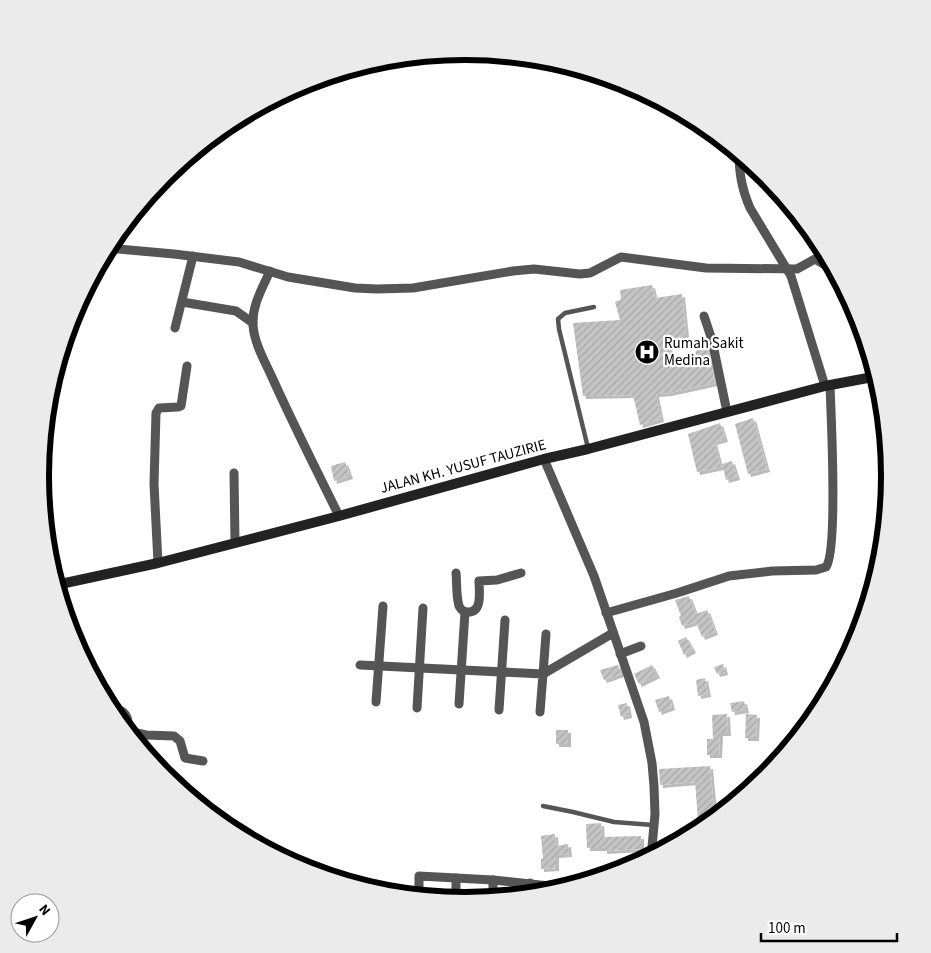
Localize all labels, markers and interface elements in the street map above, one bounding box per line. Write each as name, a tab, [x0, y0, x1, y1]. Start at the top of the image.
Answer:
place label: Rumah Sakit Medina	[664, 333, 744, 371]
hospital icon: Rumah Sakit Medina	[634, 339, 660, 365]
street label: JALAN KH. YUSUF TAUZIRIE	[378, 434, 548, 499]
north arrow	[10, 893, 60, 943]
text: N	[34, 900, 55, 920]
scale bar	[761, 910, 897, 942]
text: 100 m	[768, 918, 806, 939]

